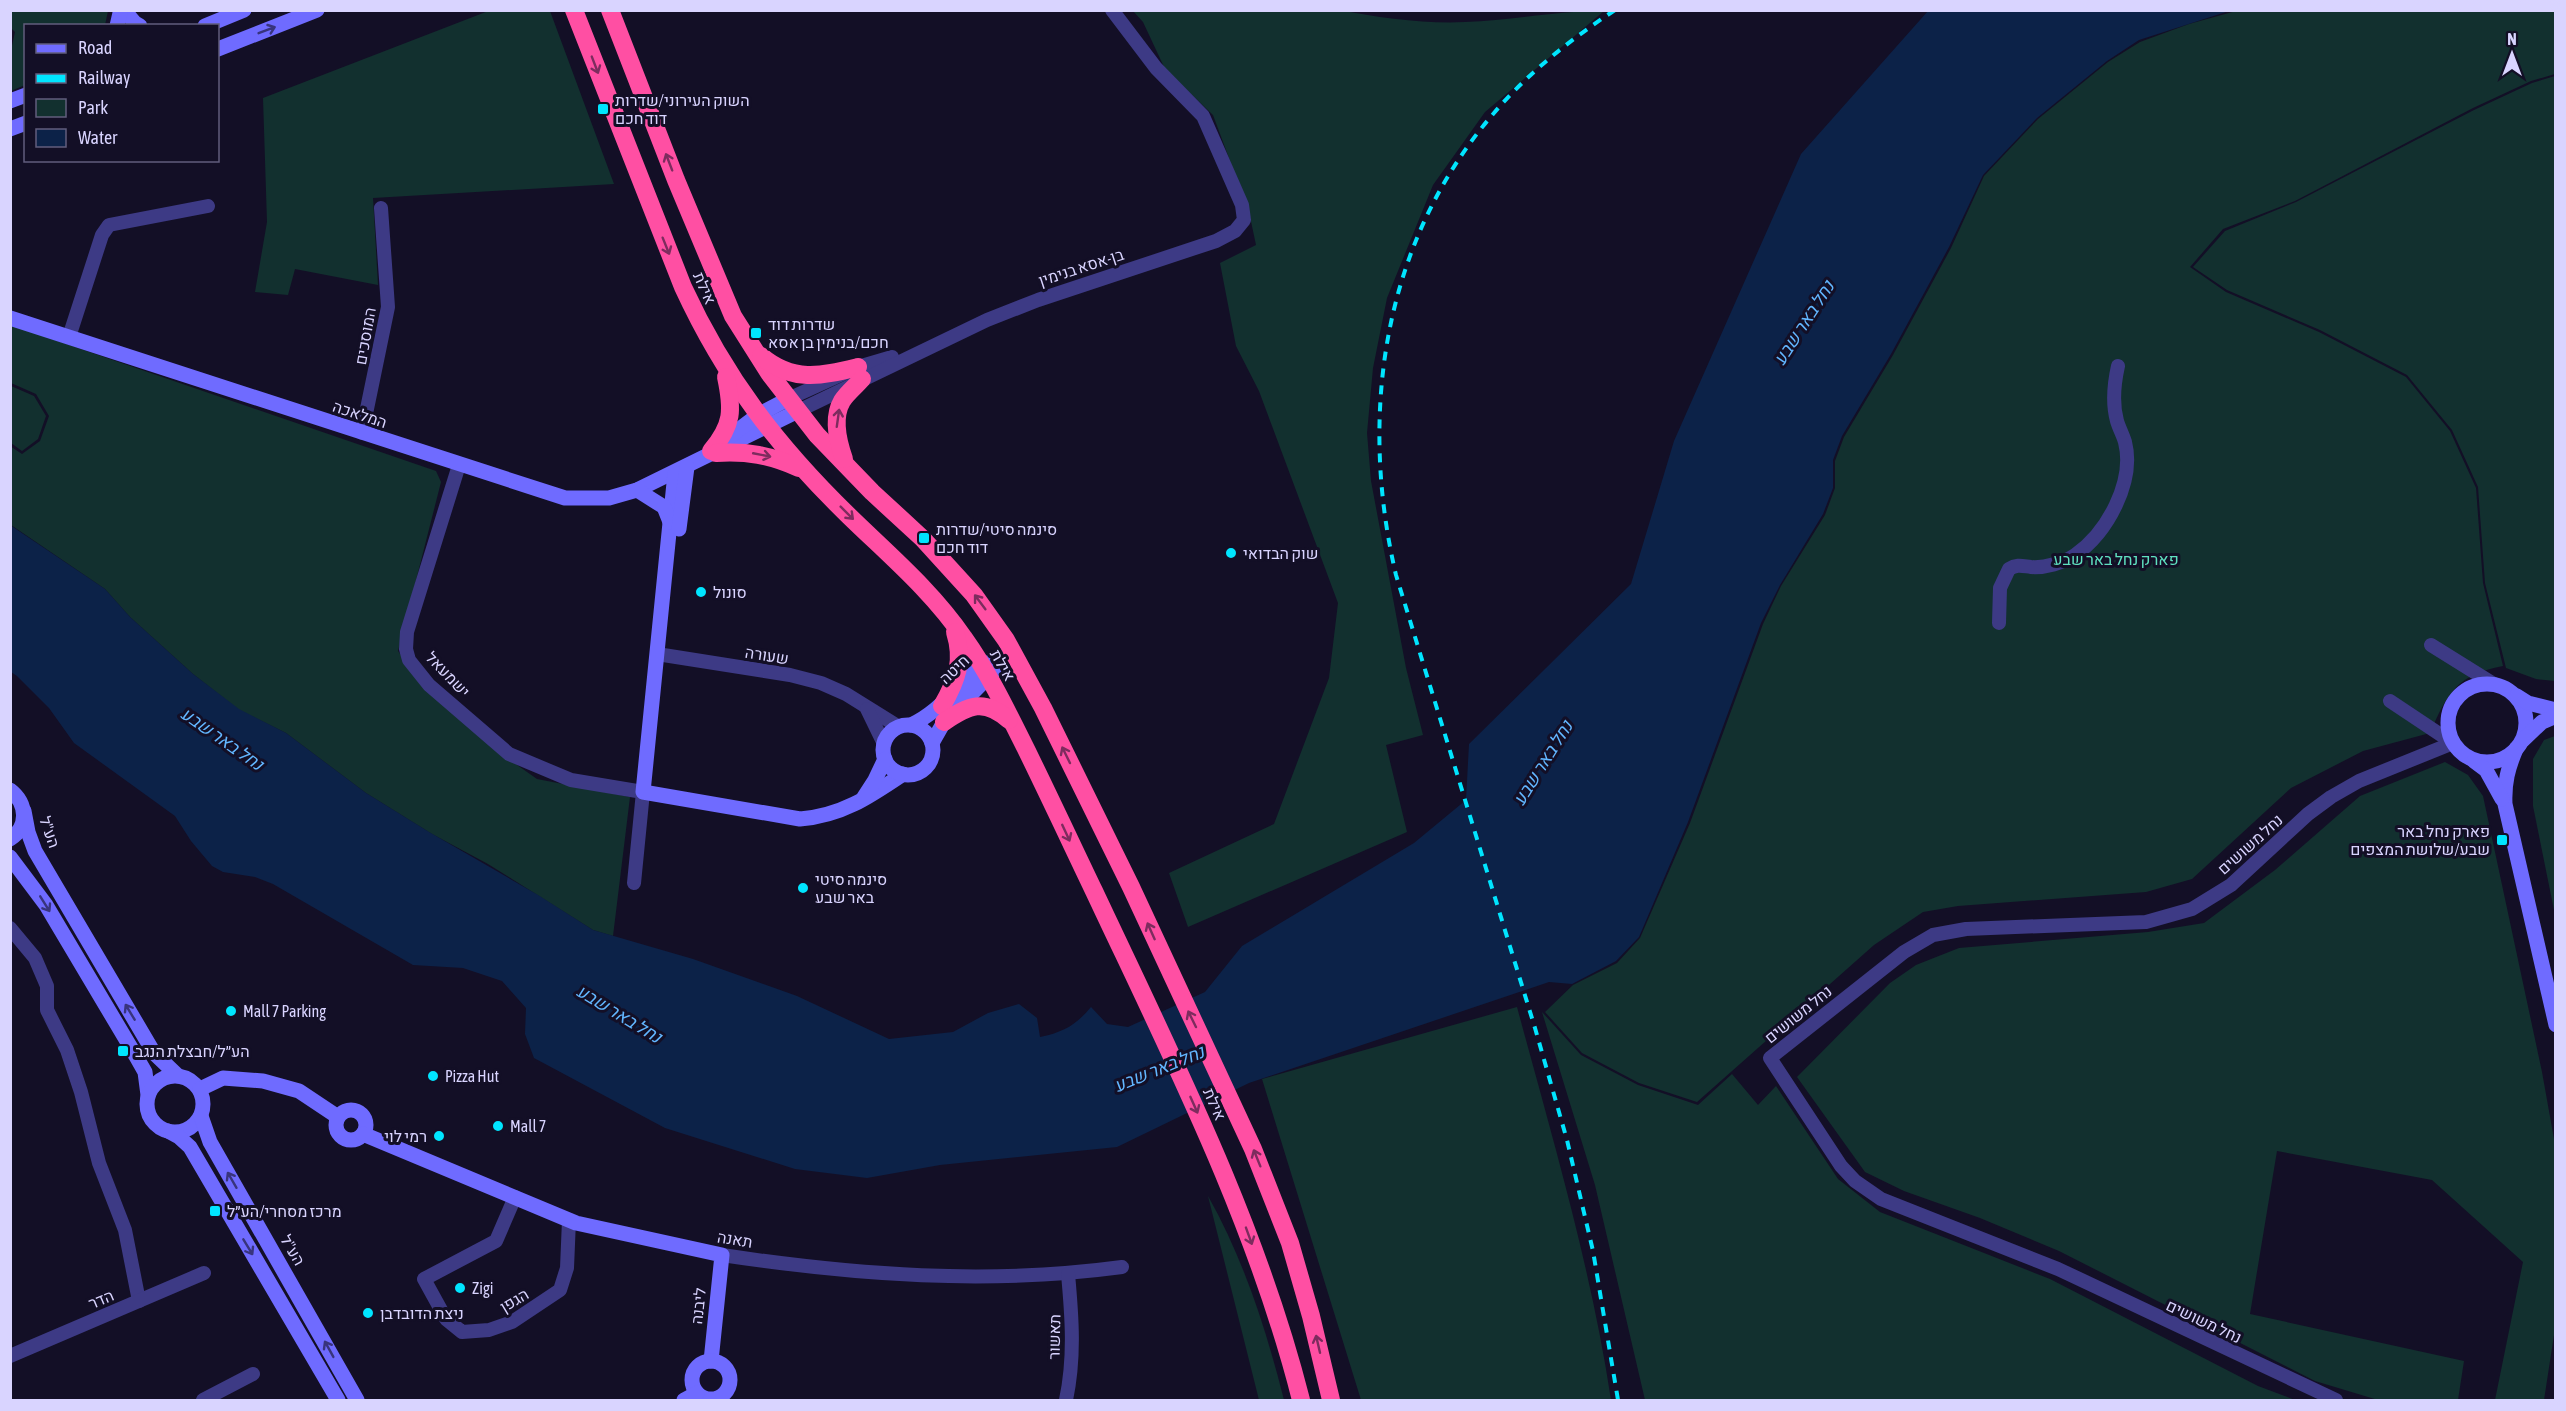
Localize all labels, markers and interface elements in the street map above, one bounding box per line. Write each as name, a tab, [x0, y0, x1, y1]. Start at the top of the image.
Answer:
legend	[24, 24, 219, 162]
one-way arrow	[258, 24, 276, 35]
north arrow	[2482, 24, 2542, 84]
text: N	[2507, 30, 2517, 48]
text: Road	[78, 37, 112, 58]
one-way arrow	[590, 55, 601, 74]
text: Railway	[78, 67, 130, 88]
place label: השוק העירוני/שדרות דוד חכם	[615, 91, 750, 127]
text: Park	[78, 97, 108, 118]
marker: השוק העירוני/שדרות דוד חכם	[596, 102, 610, 116]
text: Water	[78, 127, 118, 148]
one-way arrow	[662, 153, 673, 172]
one-way arrow	[661, 237, 672, 255]
street label: בן-אסא בנימין	[1036, 245, 1126, 289]
street label: אילת	[690, 269, 720, 307]
water label: נחל באר שבע	[1769, 276, 1839, 369]
street label: המוסכים	[351, 306, 379, 366]
place label: שדרות דוד חכם/בנימין בן אסא	[768, 315, 889, 351]
marker: שדרות דוד חכם/בנימין בן אסא	[749, 326, 763, 340]
street label: המלאכה	[331, 397, 389, 431]
one-way arrow	[833, 409, 844, 428]
one-way arrow	[752, 450, 772, 461]
one-way arrow	[839, 505, 854, 520]
place label: סינמה סיטי/שדרות דוד חכם	[936, 520, 1057, 556]
marker: סינמה סיטי/שדרות דוד חכם	[917, 531, 931, 545]
place label: שוק הבדואי	[1243, 544, 1319, 562]
marker: שוק הבדואי	[1224, 546, 1238, 560]
park label: פארק נחל באר שבע	[2053, 550, 2179, 568]
place label: סונול	[713, 583, 747, 601]
marker: סונול	[694, 585, 708, 599]
one-way arrow	[973, 595, 986, 611]
street label: שעורה	[744, 643, 790, 667]
street label: אילת	[987, 646, 1019, 684]
street label: ישמעאל	[422, 648, 474, 700]
street label: חיטה	[935, 651, 973, 687]
water label: נחל באר שבע	[177, 703, 269, 775]
water label: נחל באר שבע	[1508, 715, 1578, 809]
one-way arrow	[1060, 747, 1071, 765]
street label: נחל משושים	[2214, 810, 2286, 878]
street label: הע"ל	[36, 814, 64, 850]
place label: פארק נחל באר שבע/שלושת המצפים	[2350, 822, 2490, 858]
one-way arrow	[1061, 823, 1073, 841]
marker: פארק נחל באר שבע/שלושת המצפים	[2495, 833, 2509, 847]
place label: סינמה סיטי באר שבע	[815, 870, 887, 906]
marker: סינמה סיטי באר שבע	[796, 881, 810, 895]
one-way arrow	[40, 895, 52, 912]
one-way arrow	[1145, 922, 1156, 940]
water label: נחל באר שבע	[573, 980, 667, 1048]
street label: נחל משושים	[1761, 981, 1835, 1047]
place label: Mall 7 Parking	[243, 1002, 326, 1021]
one-way arrow	[124, 1004, 136, 1021]
marker: Mall 7 Parking	[224, 1004, 238, 1018]
one-way arrow	[1185, 1011, 1197, 1029]
water label: נחל באר שבע	[1111, 1040, 1208, 1096]
place label: הע״ל/חבצלת הנגב	[135, 1042, 250, 1060]
marker: הע״ל/חבצלת הנגב	[116, 1044, 130, 1058]
place label: Pizza Hut	[445, 1067, 499, 1085]
marker: Pizza Hut	[426, 1069, 440, 1083]
street label: אילת	[1200, 1085, 1230, 1123]
one-way arrow	[1189, 1095, 1200, 1114]
place label: Mall 7	[510, 1117, 546, 1135]
marker: Mall 7	[491, 1119, 505, 1133]
place label: רמי לוי	[384, 1127, 427, 1145]
marker: רמי לוי	[432, 1129, 446, 1143]
one-way arrow	[1251, 1150, 1262, 1168]
one-way arrow	[225, 1172, 237, 1189]
place label: מרכז מסחרי/הע״ל	[227, 1202, 342, 1220]
marker: מרכז מסחרי/הע״ל	[208, 1204, 222, 1218]
one-way arrow	[1244, 1226, 1255, 1245]
street label: תאנה	[716, 1227, 754, 1251]
street label: הע"ל	[277, 1232, 309, 1268]
one-way arrow	[243, 1238, 255, 1255]
place label: Zigi	[472, 1279, 493, 1298]
marker: Zigi	[453, 1281, 467, 1295]
street label: הגפן	[496, 1284, 532, 1316]
street label: הדר	[86, 1286, 116, 1312]
street label: ליבנה	[687, 1287, 709, 1325]
street label: נחל משושים	[2163, 1296, 2245, 1346]
place label: ניצת הדובדבן	[380, 1304, 464, 1322]
marker: ניצת הדובדבן	[361, 1306, 375, 1320]
street label: תאשור	[1045, 1314, 1063, 1360]
one-way arrow	[1311, 1334, 1323, 1353]
one-way arrow	[323, 1341, 335, 1358]

